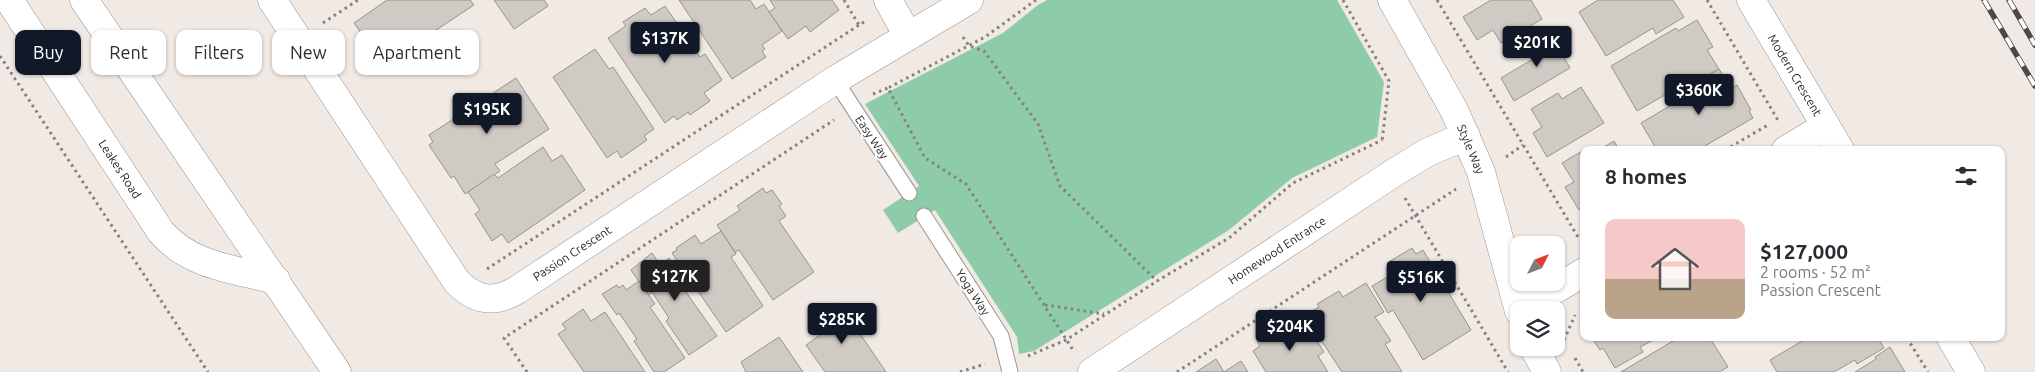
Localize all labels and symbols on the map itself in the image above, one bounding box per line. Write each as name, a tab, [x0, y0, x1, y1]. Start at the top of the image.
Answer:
pin: $137K	[630, 22, 700, 64]
pin: $201K	[1502, 26, 1572, 68]
street label: Modern Crescent	[1766, 32, 1825, 118]
pin: $360K	[1664, 74, 1734, 116]
pin: $195K	[452, 92, 522, 135]
street label: Easy Way	[853, 113, 891, 161]
street label: Style Way	[1455, 122, 1487, 176]
street label: Leakes Road	[96, 137, 144, 201]
street label: Homewood Entrance	[1226, 214, 1328, 286]
street label: Passion Crescent	[530, 223, 614, 283]
north arrow	[1510, 236, 1565, 291]
pin: $127K	[640, 260, 710, 302]
pin: $516K	[1386, 260, 1456, 303]
street label: Yoga Way	[953, 267, 993, 318]
pin: $285K	[807, 302, 877, 345]
pin: $204K	[1255, 310, 1325, 352]

